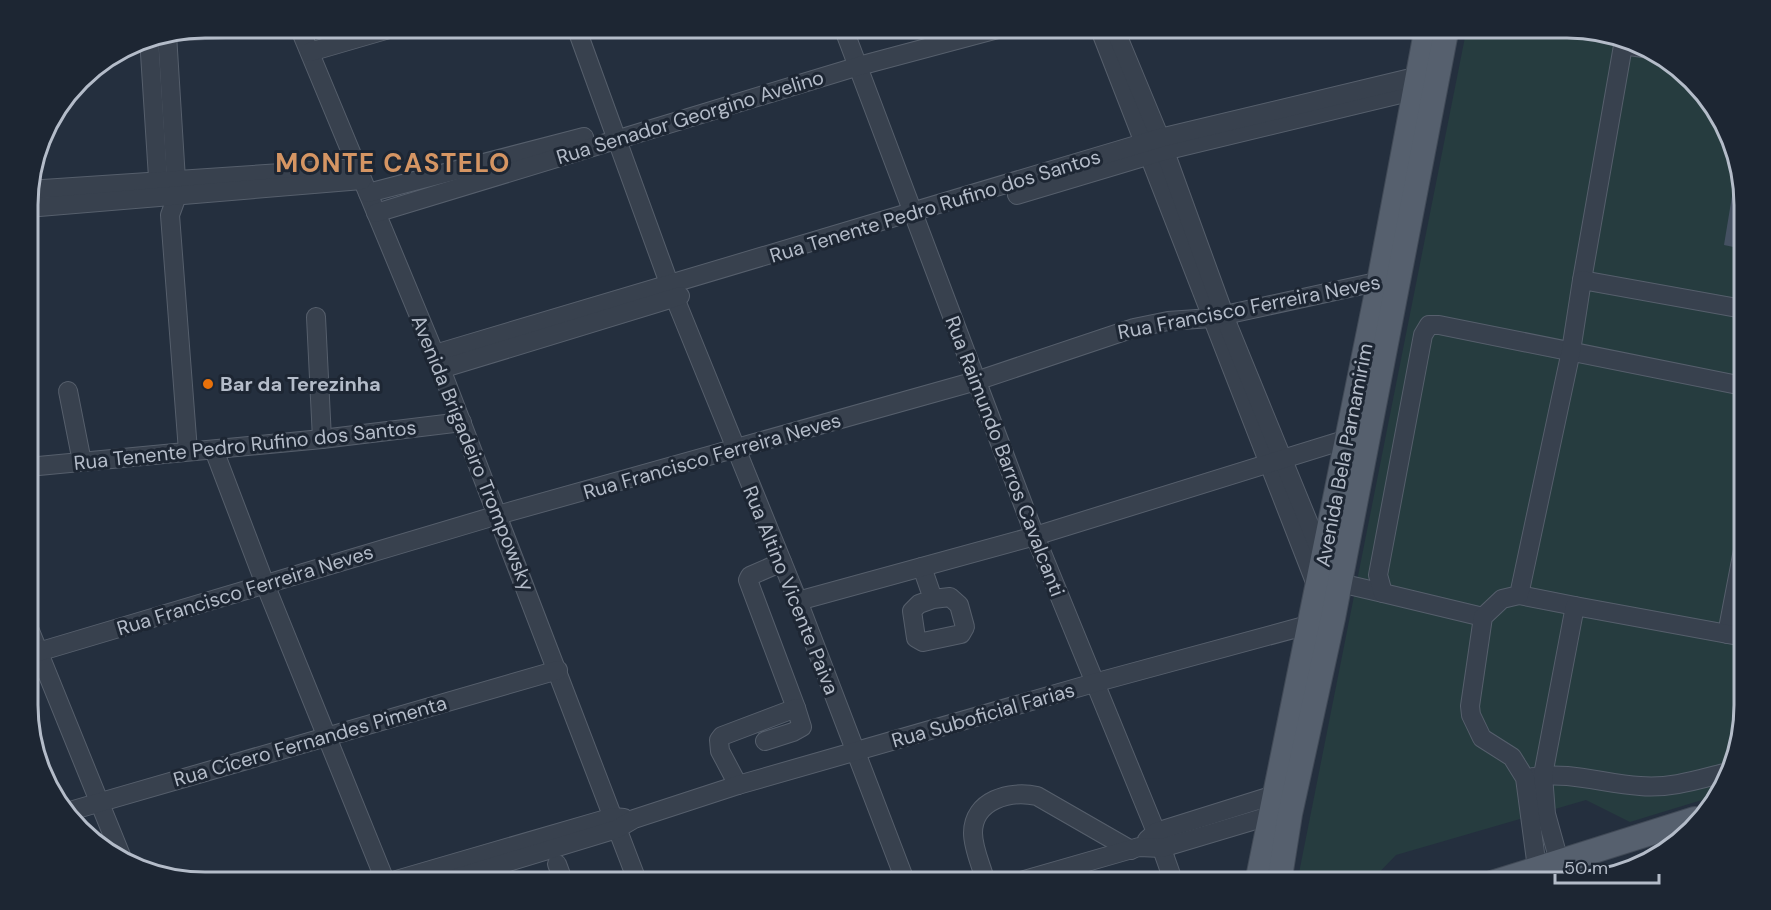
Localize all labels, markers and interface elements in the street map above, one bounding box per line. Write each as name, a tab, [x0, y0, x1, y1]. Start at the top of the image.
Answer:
street label: Rua Senador Georgino Avelino	[553, 64, 827, 170]
street label: Rua Tenente Pedro Rufino dos Santos	[766, 143, 1104, 269]
district label: MONTE CASTELO	[275, 146, 511, 180]
street label: Rua Francisco Ferreira Neves	[1115, 269, 1383, 345]
street label: Avenida Brigadeiro Trompowsky	[406, 311, 540, 595]
street label: Rua Raimundo Barros Cavalcanti	[939, 312, 1071, 600]
street label: Avenida Bela Parnamirim	[1310, 341, 1378, 569]
place label: Bar da Terezinha	[220, 371, 381, 397]
marker: Bar da Terezinha	[201, 377, 215, 391]
street label: Rua Francisco Ferreira Neves	[580, 407, 844, 505]
street label: Rua Tenente Pedro Rufino dos Santos	[72, 414, 418, 476]
street label: Rua Altino Vicente Paiva	[737, 482, 845, 698]
street label: Rua Francisco Ferreira Neves	[114, 539, 376, 641]
street label: Rua Suboficial Farias	[888, 676, 1078, 754]
street label: Rua Cícero Fernandes Pimenta	[170, 689, 450, 793]
scale bar	[1555, 847, 1658, 885]
text: 50 m	[1564, 856, 1608, 880]

